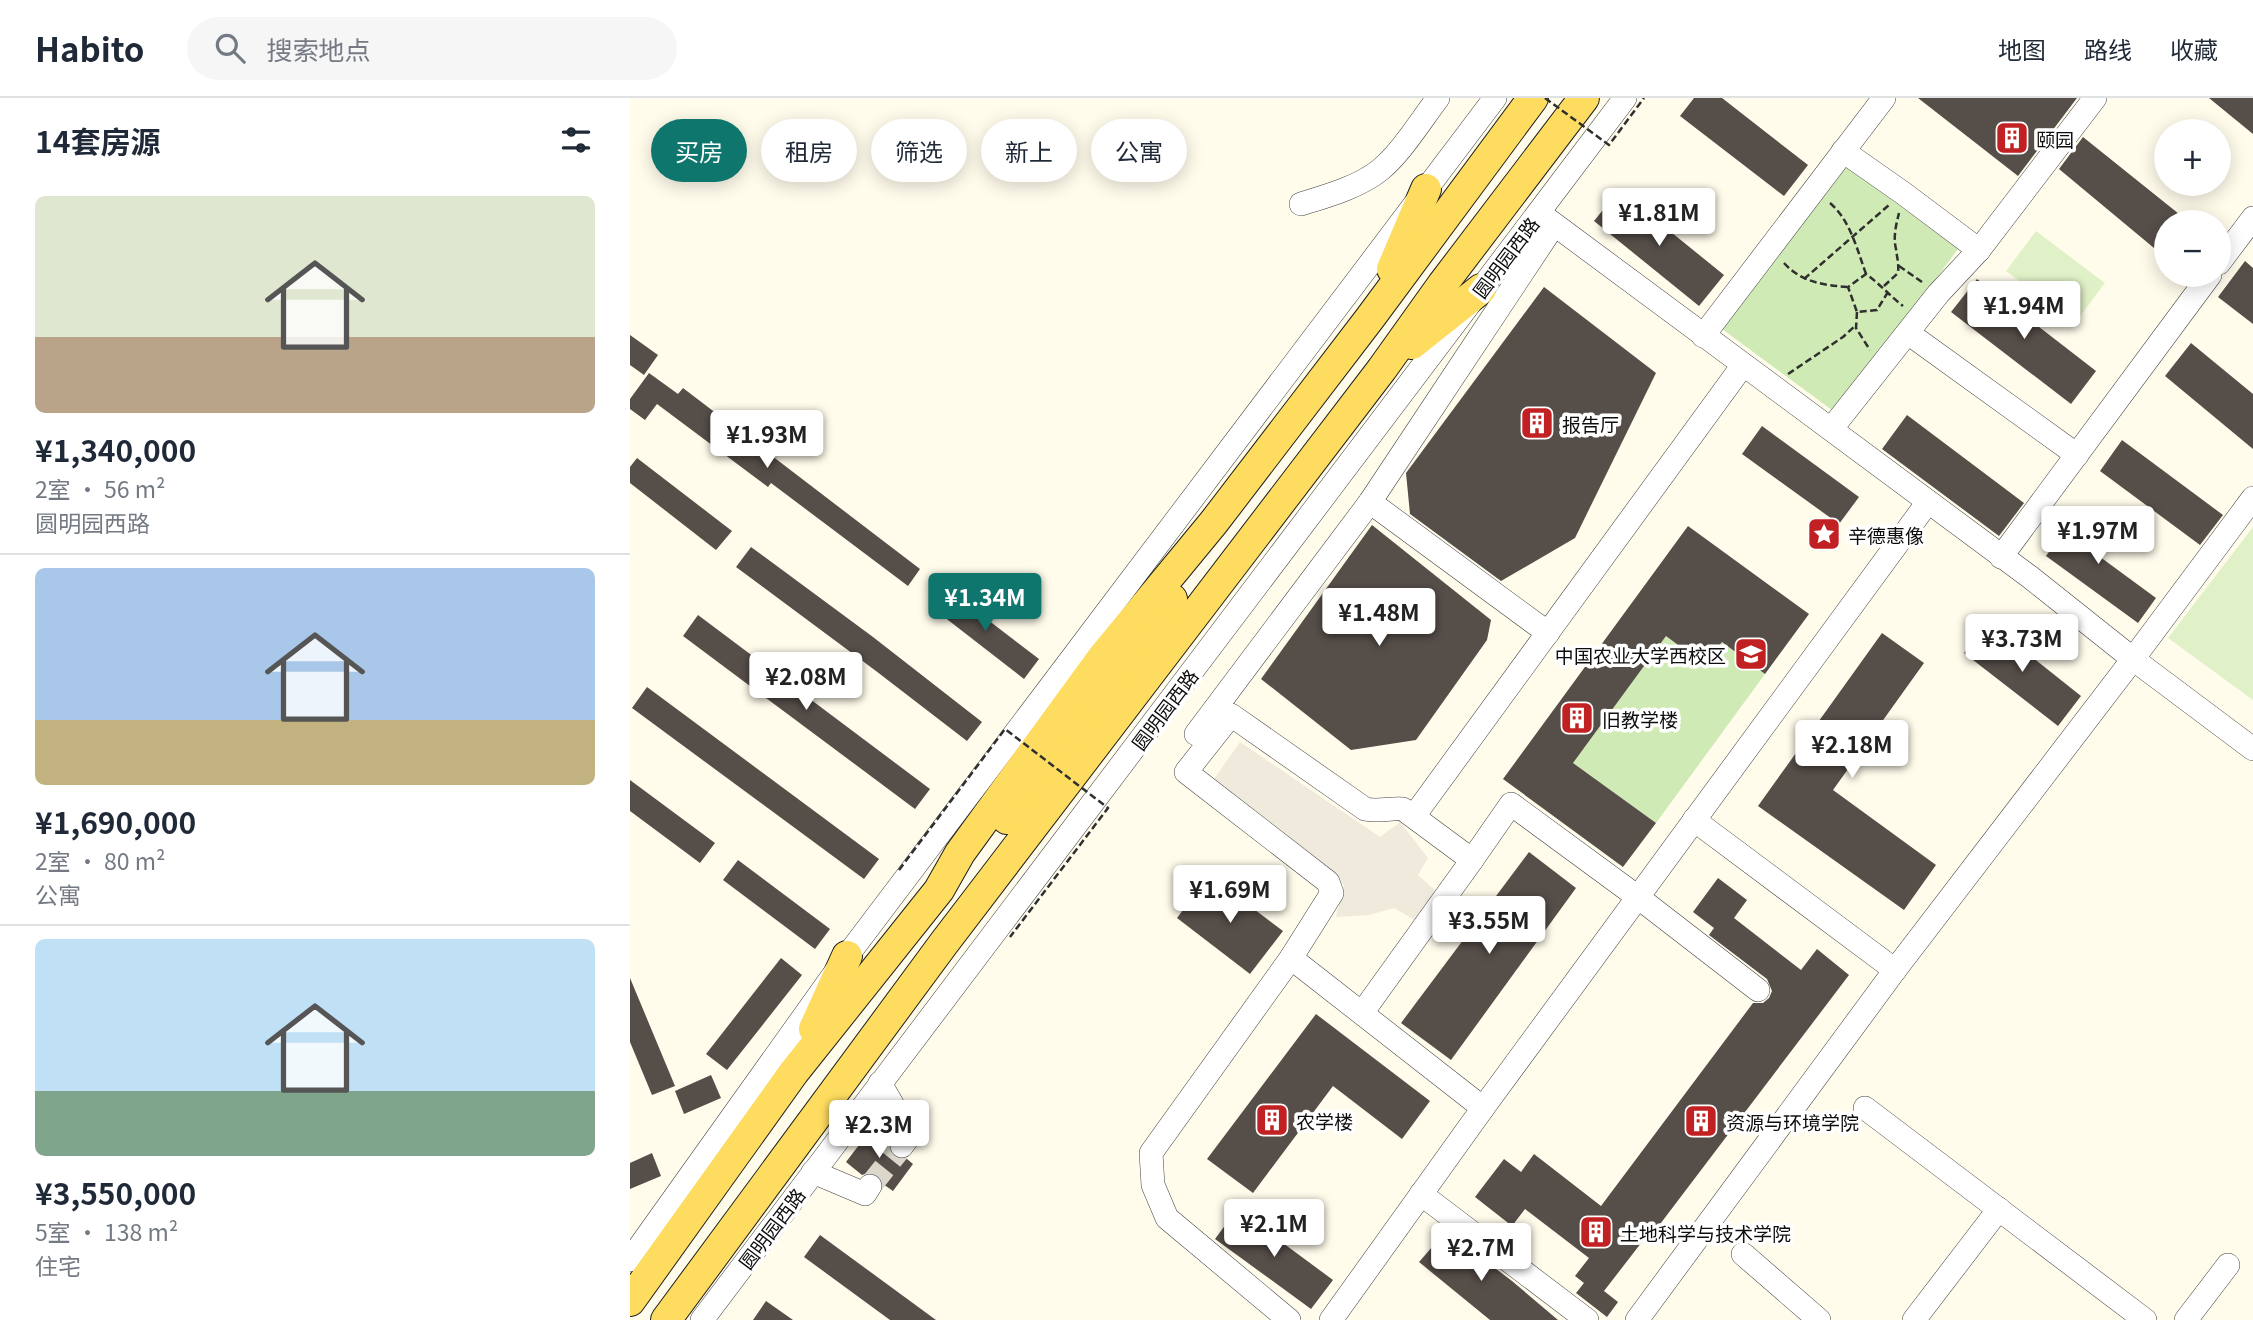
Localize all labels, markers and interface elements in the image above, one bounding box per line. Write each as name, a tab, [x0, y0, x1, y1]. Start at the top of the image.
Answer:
search box	[187, 17, 677, 80]
text: Habito	[35, 24, 145, 72]
icon: search	[211, 29, 249, 67]
text: 搜索地点	[267, 30, 371, 67]
text: 地图	[1998, 31, 2046, 66]
text: 路线	[2084, 31, 2132, 66]
text: 收藏	[2170, 31, 2218, 66]
text: 14套房源	[35, 118, 160, 162]
chip: 买房	[651, 119, 747, 182]
chip: 租房	[761, 119, 857, 182]
chip: 筛选	[871, 119, 967, 182]
chip: 新上	[981, 119, 1077, 182]
chip: 公寓	[1091, 119, 1187, 182]
building icon: 颐园	[1993, 119, 2031, 157]
map controls	[2154, 119, 2231, 287]
button: +	[2154, 119, 2231, 196]
icon: filters	[557, 121, 595, 159]
place label: 颐园	[2036, 125, 2074, 152]
pin: ¥1.81M	[1602, 188, 1716, 248]
text: ¥1.81M	[1618, 194, 1700, 228]
button: −	[2154, 210, 2231, 287]
street label: 圆明园西路	[1466, 211, 1544, 303]
icon: home	[252, 242, 378, 368]
pin: ¥1.94M	[1967, 282, 2081, 341]
text: ¥1.94M	[1983, 287, 2065, 321]
building icon: 报告厅	[1518, 404, 1556, 442]
pin: ¥1.93M	[710, 410, 824, 470]
place label: 报告厅	[1562, 410, 1619, 437]
text: ¥1.93M	[726, 416, 808, 450]
text: ¥1,340,000	[35, 427, 196, 471]
text: 2室 · 56 m²	[35, 471, 166, 505]
text: 圆明园西路	[35, 505, 150, 539]
pin: ¥1.97M	[2041, 506, 2155, 566]
text: ¥1.97M	[2057, 512, 2139, 546]
place icon: 辛德惠像	[1805, 515, 1843, 553]
place label: 辛德惠像	[1848, 521, 1924, 548]
pin: ¥1.34M	[928, 574, 1042, 633]
text: ¥1.34M	[944, 579, 1026, 613]
pin: ¥1.48M	[1322, 588, 1436, 648]
text: ¥1.48M	[1338, 594, 1420, 628]
icon: home	[252, 614, 378, 740]
pin: ¥3.73M	[1965, 614, 2079, 674]
text: ¥3.73M	[1981, 620, 2063, 654]
school or university icon: 中国农业大学西校区	[1732, 635, 1770, 673]
place label: 中国农业大学西校区	[1555, 641, 1726, 668]
pin: ¥2.08M	[749, 652, 863, 712]
text: ¥2.08M	[765, 658, 847, 692]
street label: 圆明园西路	[1125, 663, 1203, 755]
building icon: 旧教学楼	[1558, 699, 1596, 737]
place label: 旧教学楼	[1602, 705, 1678, 732]
pin: ¥2.18M	[1795, 720, 1909, 780]
text: ¥2.18M	[1811, 726, 1893, 760]
text: ¥1,690,000	[35, 799, 196, 843]
text: 2室 · 80 m²	[35, 843, 166, 877]
pin: ¥1.69M	[1173, 866, 1287, 925]
text: ¥1.69M	[1189, 871, 1271, 905]
text: 公寓	[35, 877, 81, 911]
pin: ¥3.55M	[1432, 896, 1546, 956]
text: ¥3.55M	[1448, 902, 1530, 936]
icon: home	[252, 985, 378, 1111]
pin: ¥2.3M	[830, 1100, 928, 1160]
building icon: 农学楼	[1253, 1101, 1291, 1139]
building icon: 资源与环境学院	[1682, 1102, 1720, 1140]
text: ¥2.3M	[845, 1106, 913, 1140]
place label: 农学楼	[1296, 1107, 1353, 1134]
place label: 资源与环境学院	[1726, 1108, 1859, 1135]
text: ¥3,550,000	[35, 1170, 196, 1214]
street label: 圆明园西路	[732, 1182, 810, 1274]
pin: ¥2.1M	[1225, 1200, 1323, 1259]
text: ¥2.1M	[1240, 1205, 1308, 1239]
building icon: 土地科学与技术学院	[1577, 1213, 1615, 1251]
text: 5室 · 138 m²	[35, 1214, 178, 1248]
place label: 土地科学与技术学院	[1620, 1219, 1791, 1246]
pin: ¥2.7M	[1432, 1224, 1530, 1283]
text: ¥2.7M	[1447, 1229, 1515, 1263]
text: 住宅	[35, 1248, 81, 1282]

